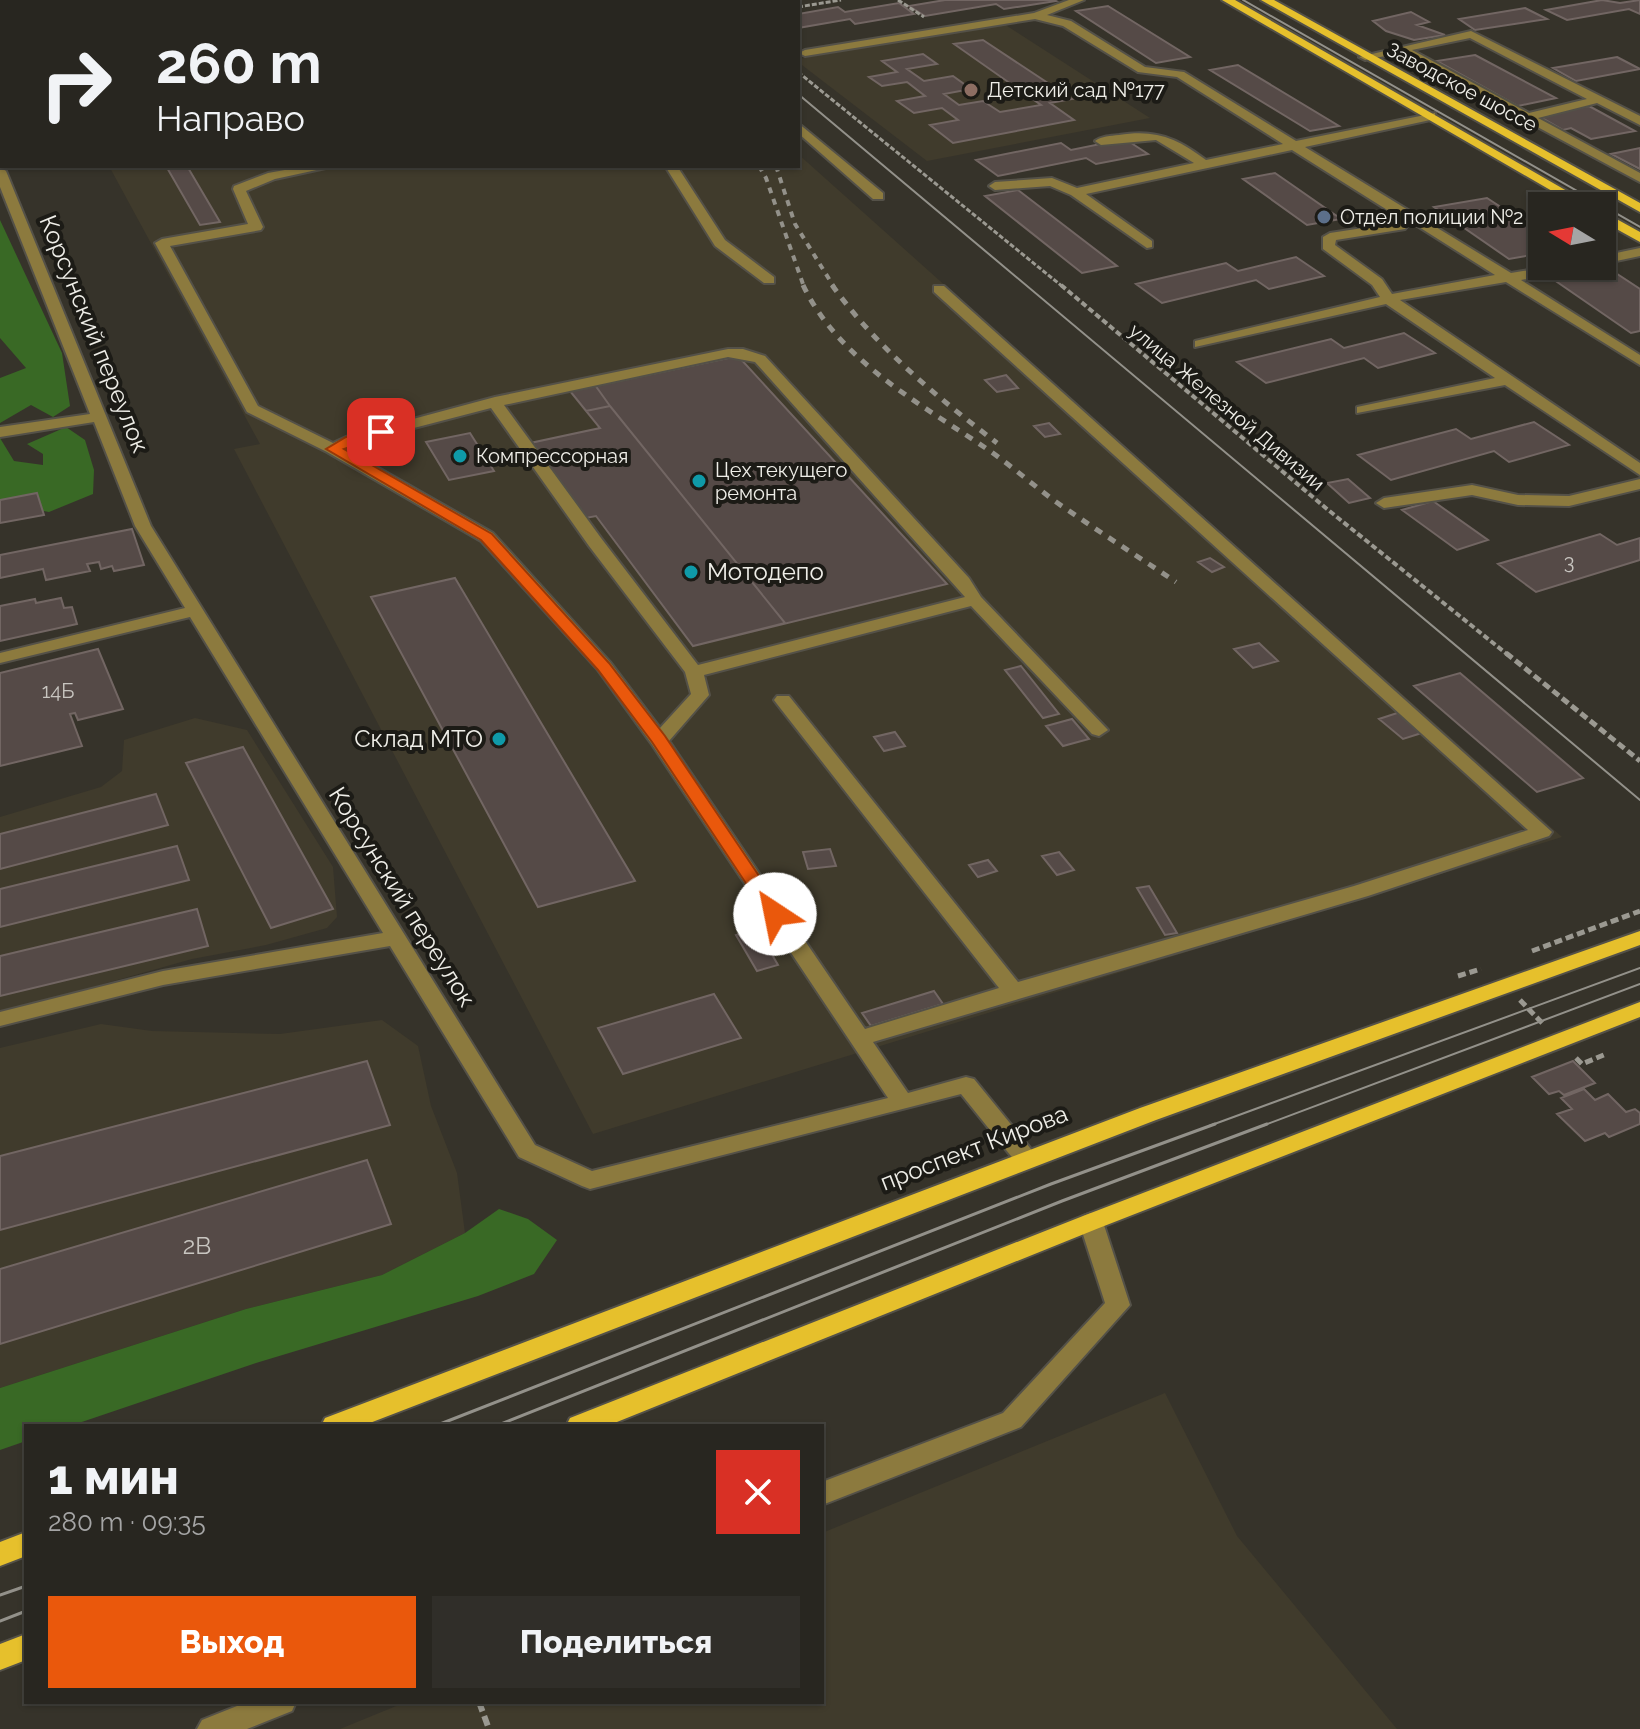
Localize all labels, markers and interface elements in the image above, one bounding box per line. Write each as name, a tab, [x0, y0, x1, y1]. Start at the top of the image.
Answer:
text: 260 m	[156, 30, 322, 96]
icon: right	[24, 32, 128, 136]
street label: Заводское шоссе	[1383, 37, 1542, 137]
place label: Детский сад №177	[987, 78, 1165, 102]
marker: Детский сад №177	[962, 81, 980, 99]
text: Направо	[156, 97, 305, 139]
north arrow	[1528, 192, 1616, 280]
map controls	[1528, 192, 1616, 280]
place label: Отдел полиции №2	[1340, 205, 1524, 229]
marker: Отдел полиции №2	[1315, 208, 1333, 226]
street label: Корсунский переулок	[34, 211, 155, 457]
street label: улица Железной Дивизии	[1124, 318, 1330, 496]
pin	[347, 398, 415, 466]
icon: arrive	[359, 410, 403, 454]
place label: Компрессорная	[476, 444, 628, 468]
marker: Компрессорная	[451, 447, 469, 465]
place label: Цех текущего ремонта	[715, 458, 847, 505]
marker: Цех текущего ремонта	[690, 472, 708, 490]
house number: 3	[1564, 550, 1574, 574]
place label: Мотодепо	[707, 557, 824, 586]
marker: Мотодепо	[682, 563, 700, 581]
house number: 14Б	[42, 679, 74, 703]
place label: Склад МТО	[354, 724, 483, 753]
marker: Склад МТО	[490, 730, 508, 748]
street label: Корсунский переулок	[323, 782, 482, 1012]
position arrow	[733, 872, 817, 956]
street label: проспект Кирова	[876, 1098, 1072, 1197]
house number: 2В	[183, 1231, 211, 1260]
text: 1 мин	[48, 1449, 179, 1505]
button: close	[716, 1450, 800, 1534]
text: 280 m · 09:35	[48, 1507, 206, 1537]
button: Выход	[48, 1596, 416, 1688]
button: Поделиться	[432, 1596, 800, 1688]

